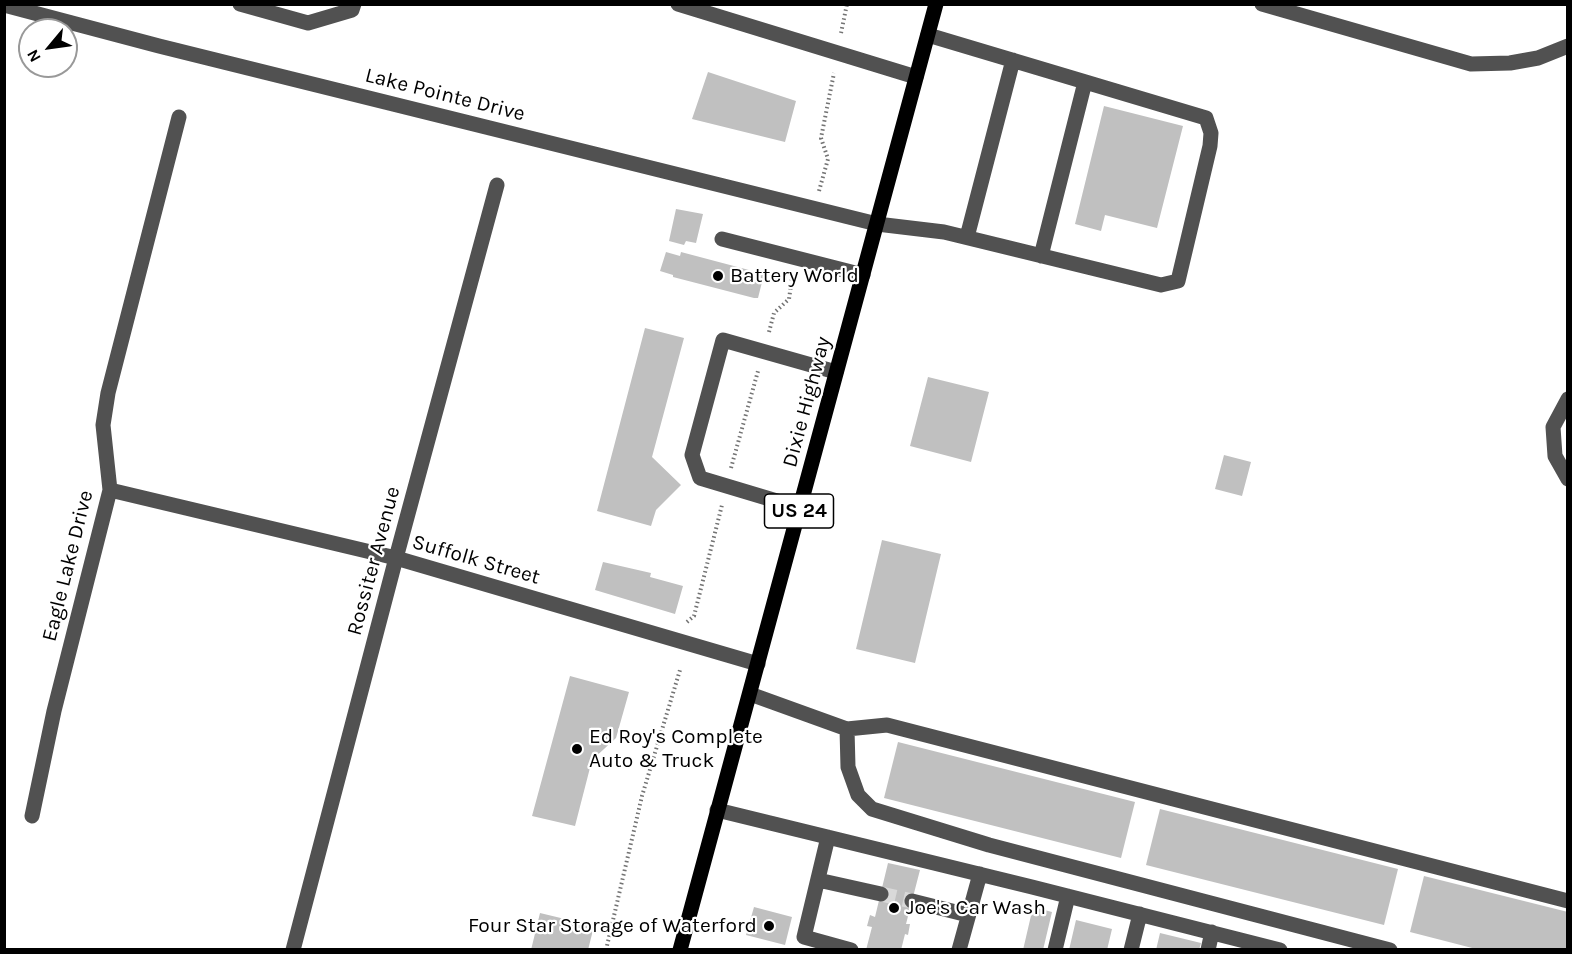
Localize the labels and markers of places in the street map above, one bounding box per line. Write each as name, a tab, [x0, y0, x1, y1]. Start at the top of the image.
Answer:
place label: Battery World	[730, 263, 859, 289]
marker: Battery World	[711, 269, 725, 283]
place label: Ed Roy's Complete Auto & Truck	[589, 724, 763, 774]
marker: Ed Roy's Complete Auto & Truck	[570, 742, 584, 756]
place label: Joe's Car Wash	[906, 895, 1046, 921]
marker: Joe's Car Wash	[887, 901, 901, 915]
place label: Four Star Storage of Waterford	[468, 913, 757, 939]
marker: Four Star Storage of Waterford	[762, 919, 776, 933]

